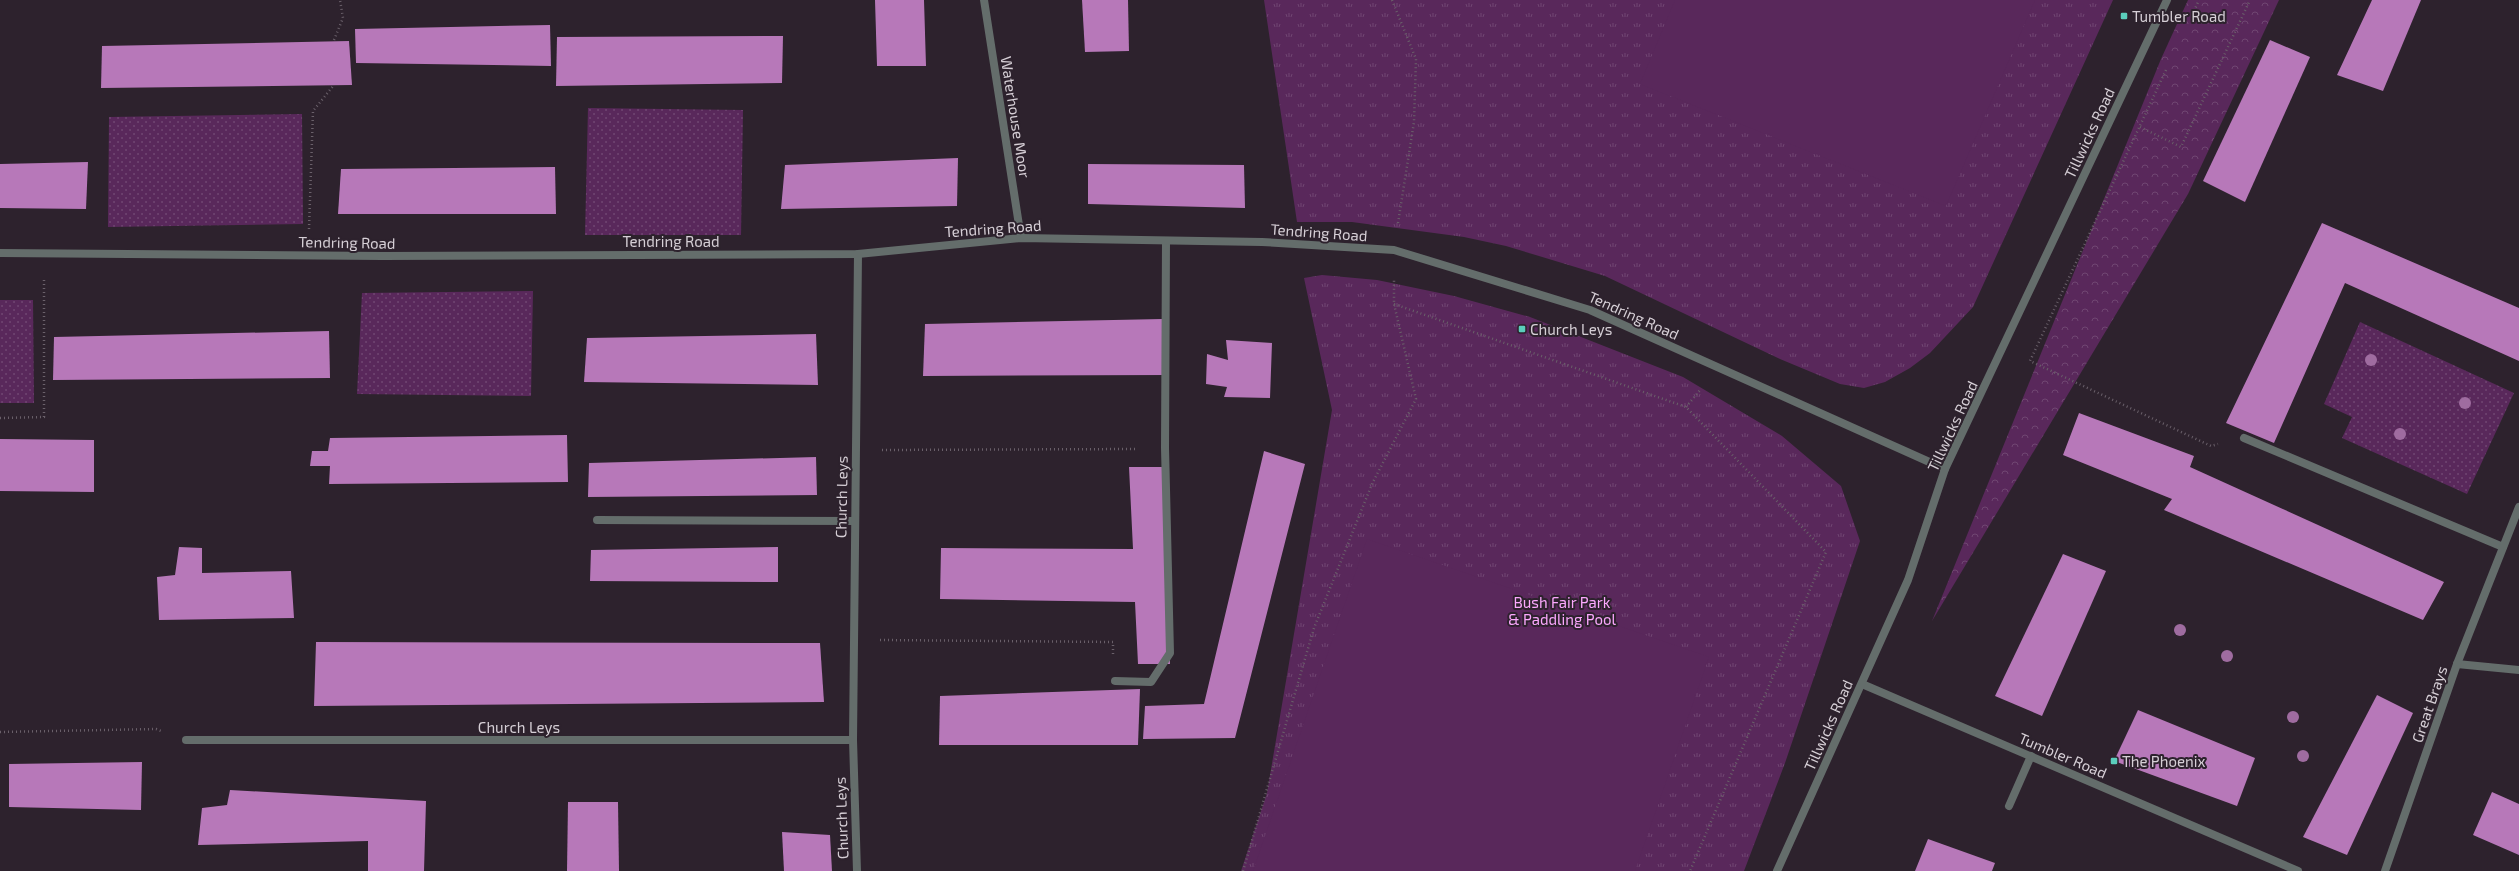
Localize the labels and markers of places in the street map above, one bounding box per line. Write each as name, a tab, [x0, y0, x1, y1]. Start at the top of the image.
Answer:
place label: Tumbler Road	[2132, 7, 2226, 25]
marker: Tumbler Road	[2119, 11, 2129, 21]
place label: Church Leys	[1530, 320, 1612, 338]
marker: Church Leys	[1517, 324, 1527, 334]
place label: The Phoenix	[2122, 752, 2205, 770]
marker: The Phoenix	[2109, 756, 2119, 766]

